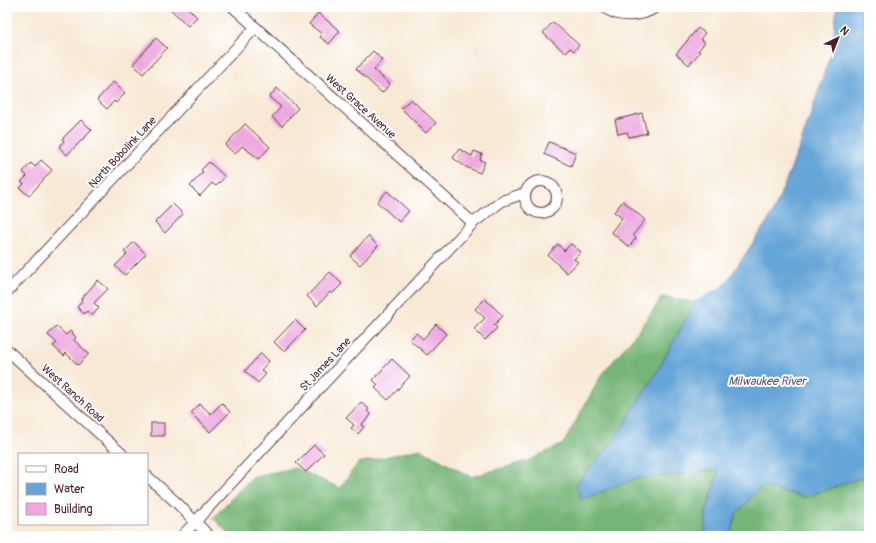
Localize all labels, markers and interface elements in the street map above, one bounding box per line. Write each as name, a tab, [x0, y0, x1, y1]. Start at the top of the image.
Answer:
north arrow	[818, 18, 858, 58]
text: N	[837, 24, 852, 39]
street label: West Grace Avenue	[323, 71, 399, 142]
street label: North Bobolink Lane	[86, 113, 159, 191]
street label: St James Lane	[297, 334, 354, 394]
street label: West Ranch Road	[39, 362, 107, 425]
water label: Milwaukee River	[728, 374, 808, 389]
legend	[18, 453, 148, 525]
text: Road	[54, 462, 79, 477]
text: Water	[54, 482, 85, 497]
text: Building	[54, 502, 93, 517]

